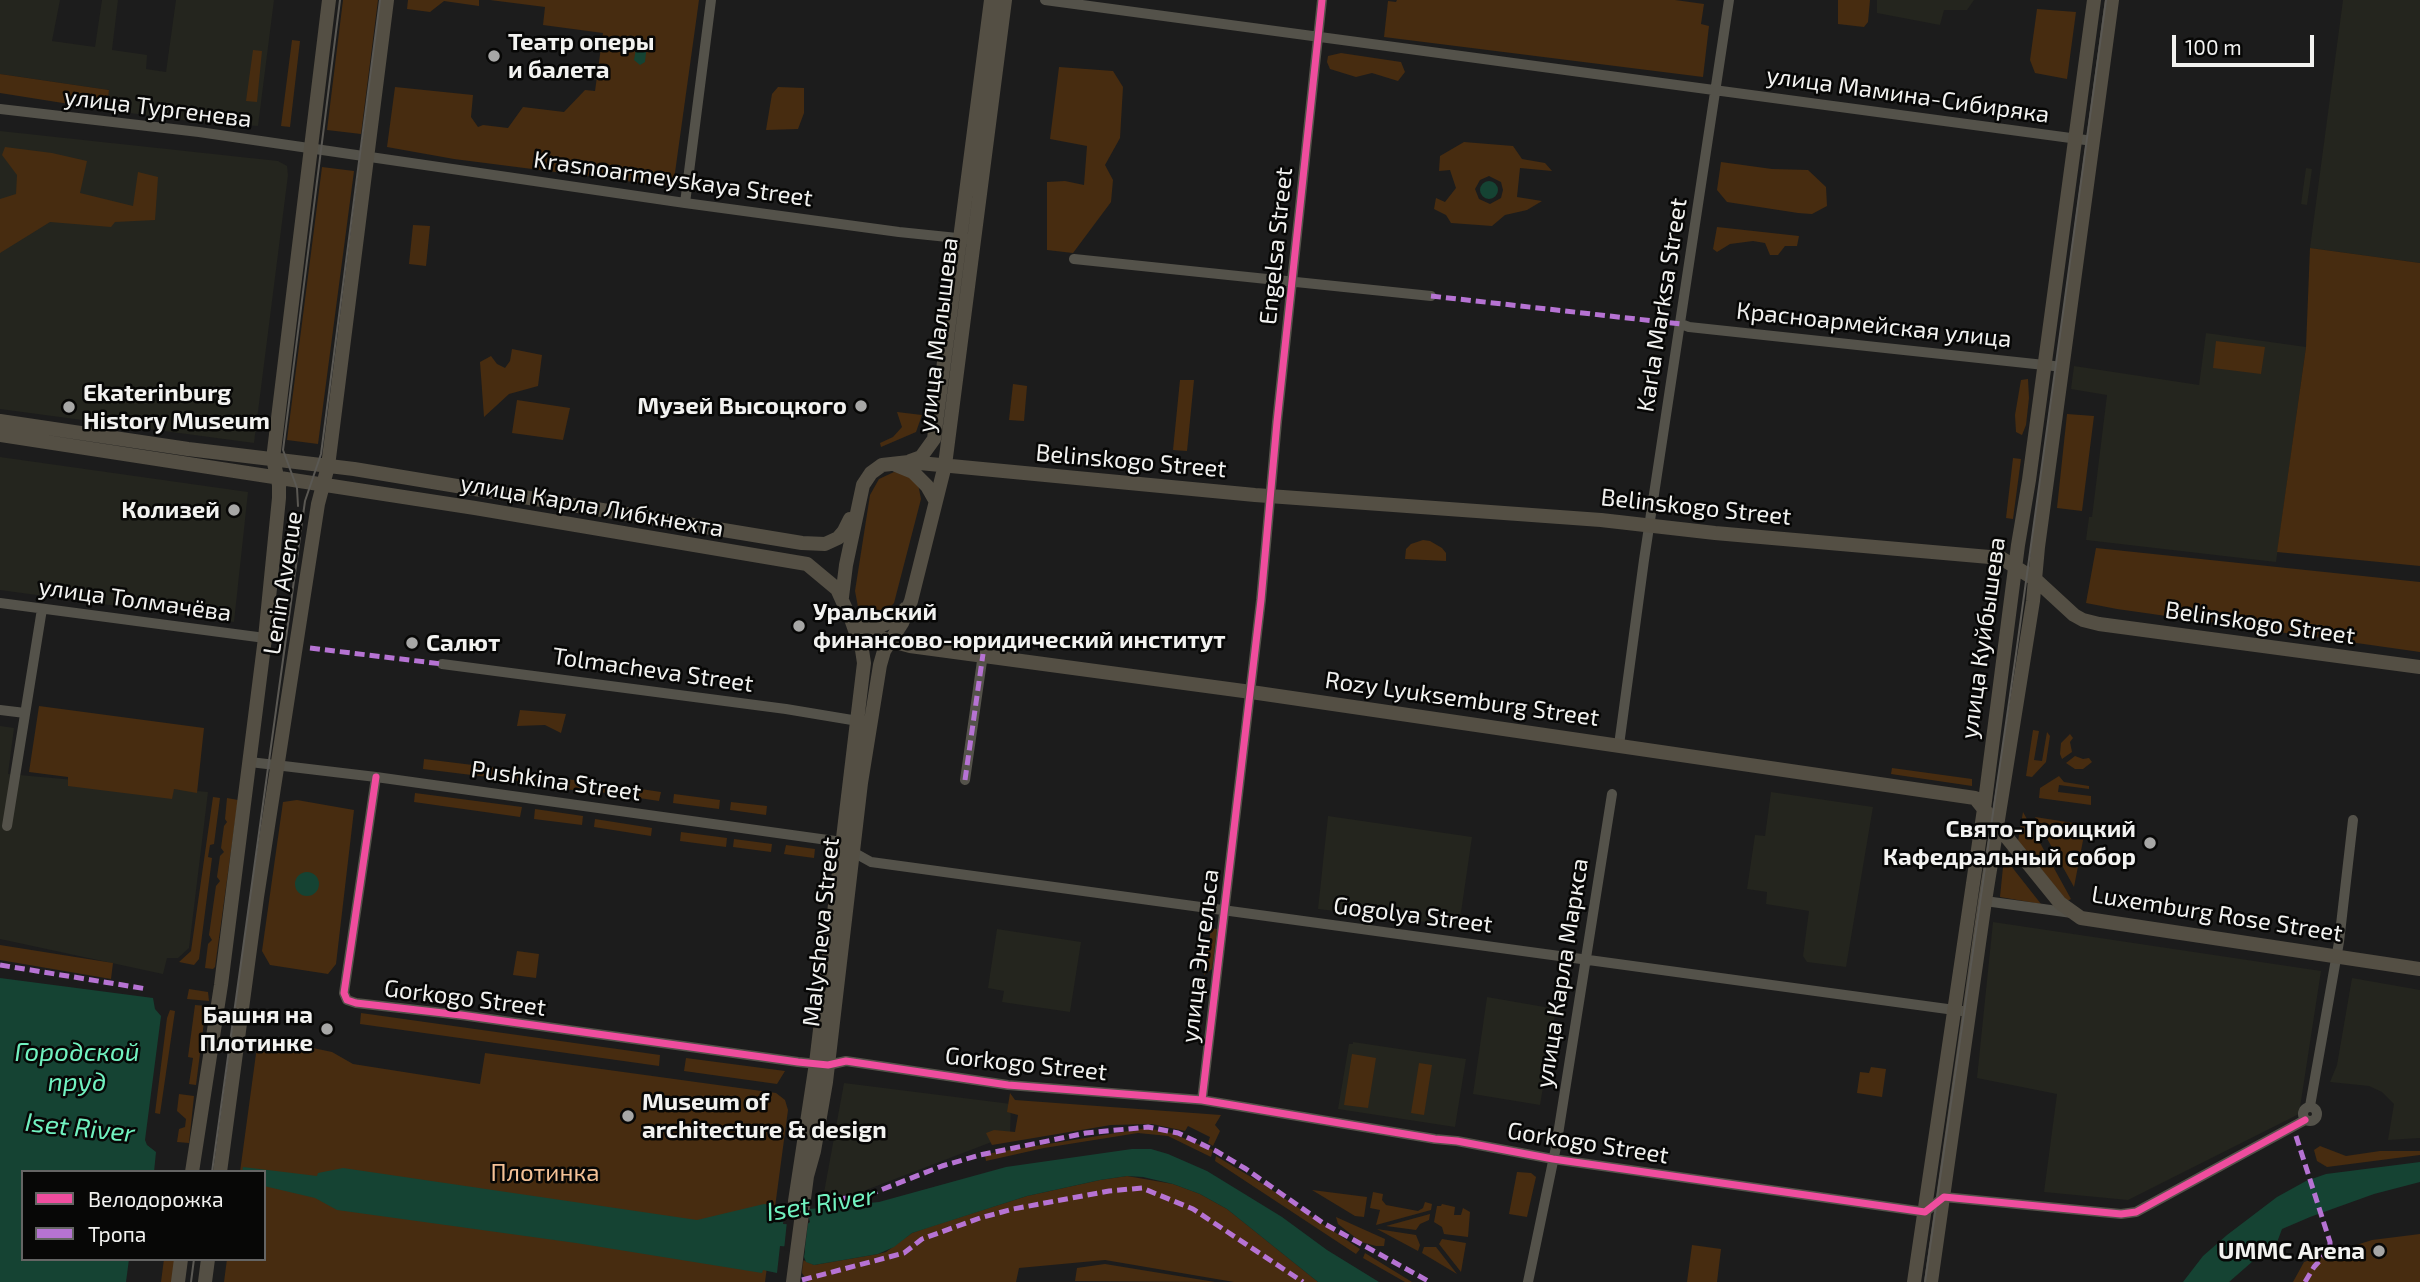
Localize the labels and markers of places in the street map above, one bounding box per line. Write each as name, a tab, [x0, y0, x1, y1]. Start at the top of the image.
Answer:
place label: Театр оперы и балета	[508, 28, 655, 84]
marker: Театр оперы и балета	[486, 48, 502, 64]
place label: Ekaterinburg History Museum	[83, 379, 270, 435]
place label: Музей Высоцкого	[637, 392, 847, 420]
marker: Музей Высоцкого	[853, 398, 869, 414]
marker: Ekaterinburg History Museum	[61, 399, 77, 415]
place label: Колизей	[121, 496, 220, 524]
marker: Колизей	[226, 502, 242, 518]
place label: Уральский финансово-юридический институт	[813, 598, 1226, 654]
marker: Уральский финансово-юридический институт	[791, 618, 807, 634]
place label: Салют	[426, 629, 500, 657]
marker: Салют	[404, 635, 420, 651]
place label: Свято-Троицкий Кафедральный собор	[1883, 815, 2136, 871]
marker: Свято-Троицкий Кафедральный собор	[2142, 835, 2158, 851]
place label: Башня на Плотинке	[200, 1001, 313, 1057]
marker: Башня на Плотинке	[319, 1021, 335, 1037]
place label: Museum of architecture & design	[642, 1088, 887, 1144]
marker: Museum of architecture & design	[620, 1108, 636, 1124]
place label: UMMC Arena	[2218, 1237, 2365, 1265]
marker: UMMC Arena	[2371, 1243, 2387, 1259]

